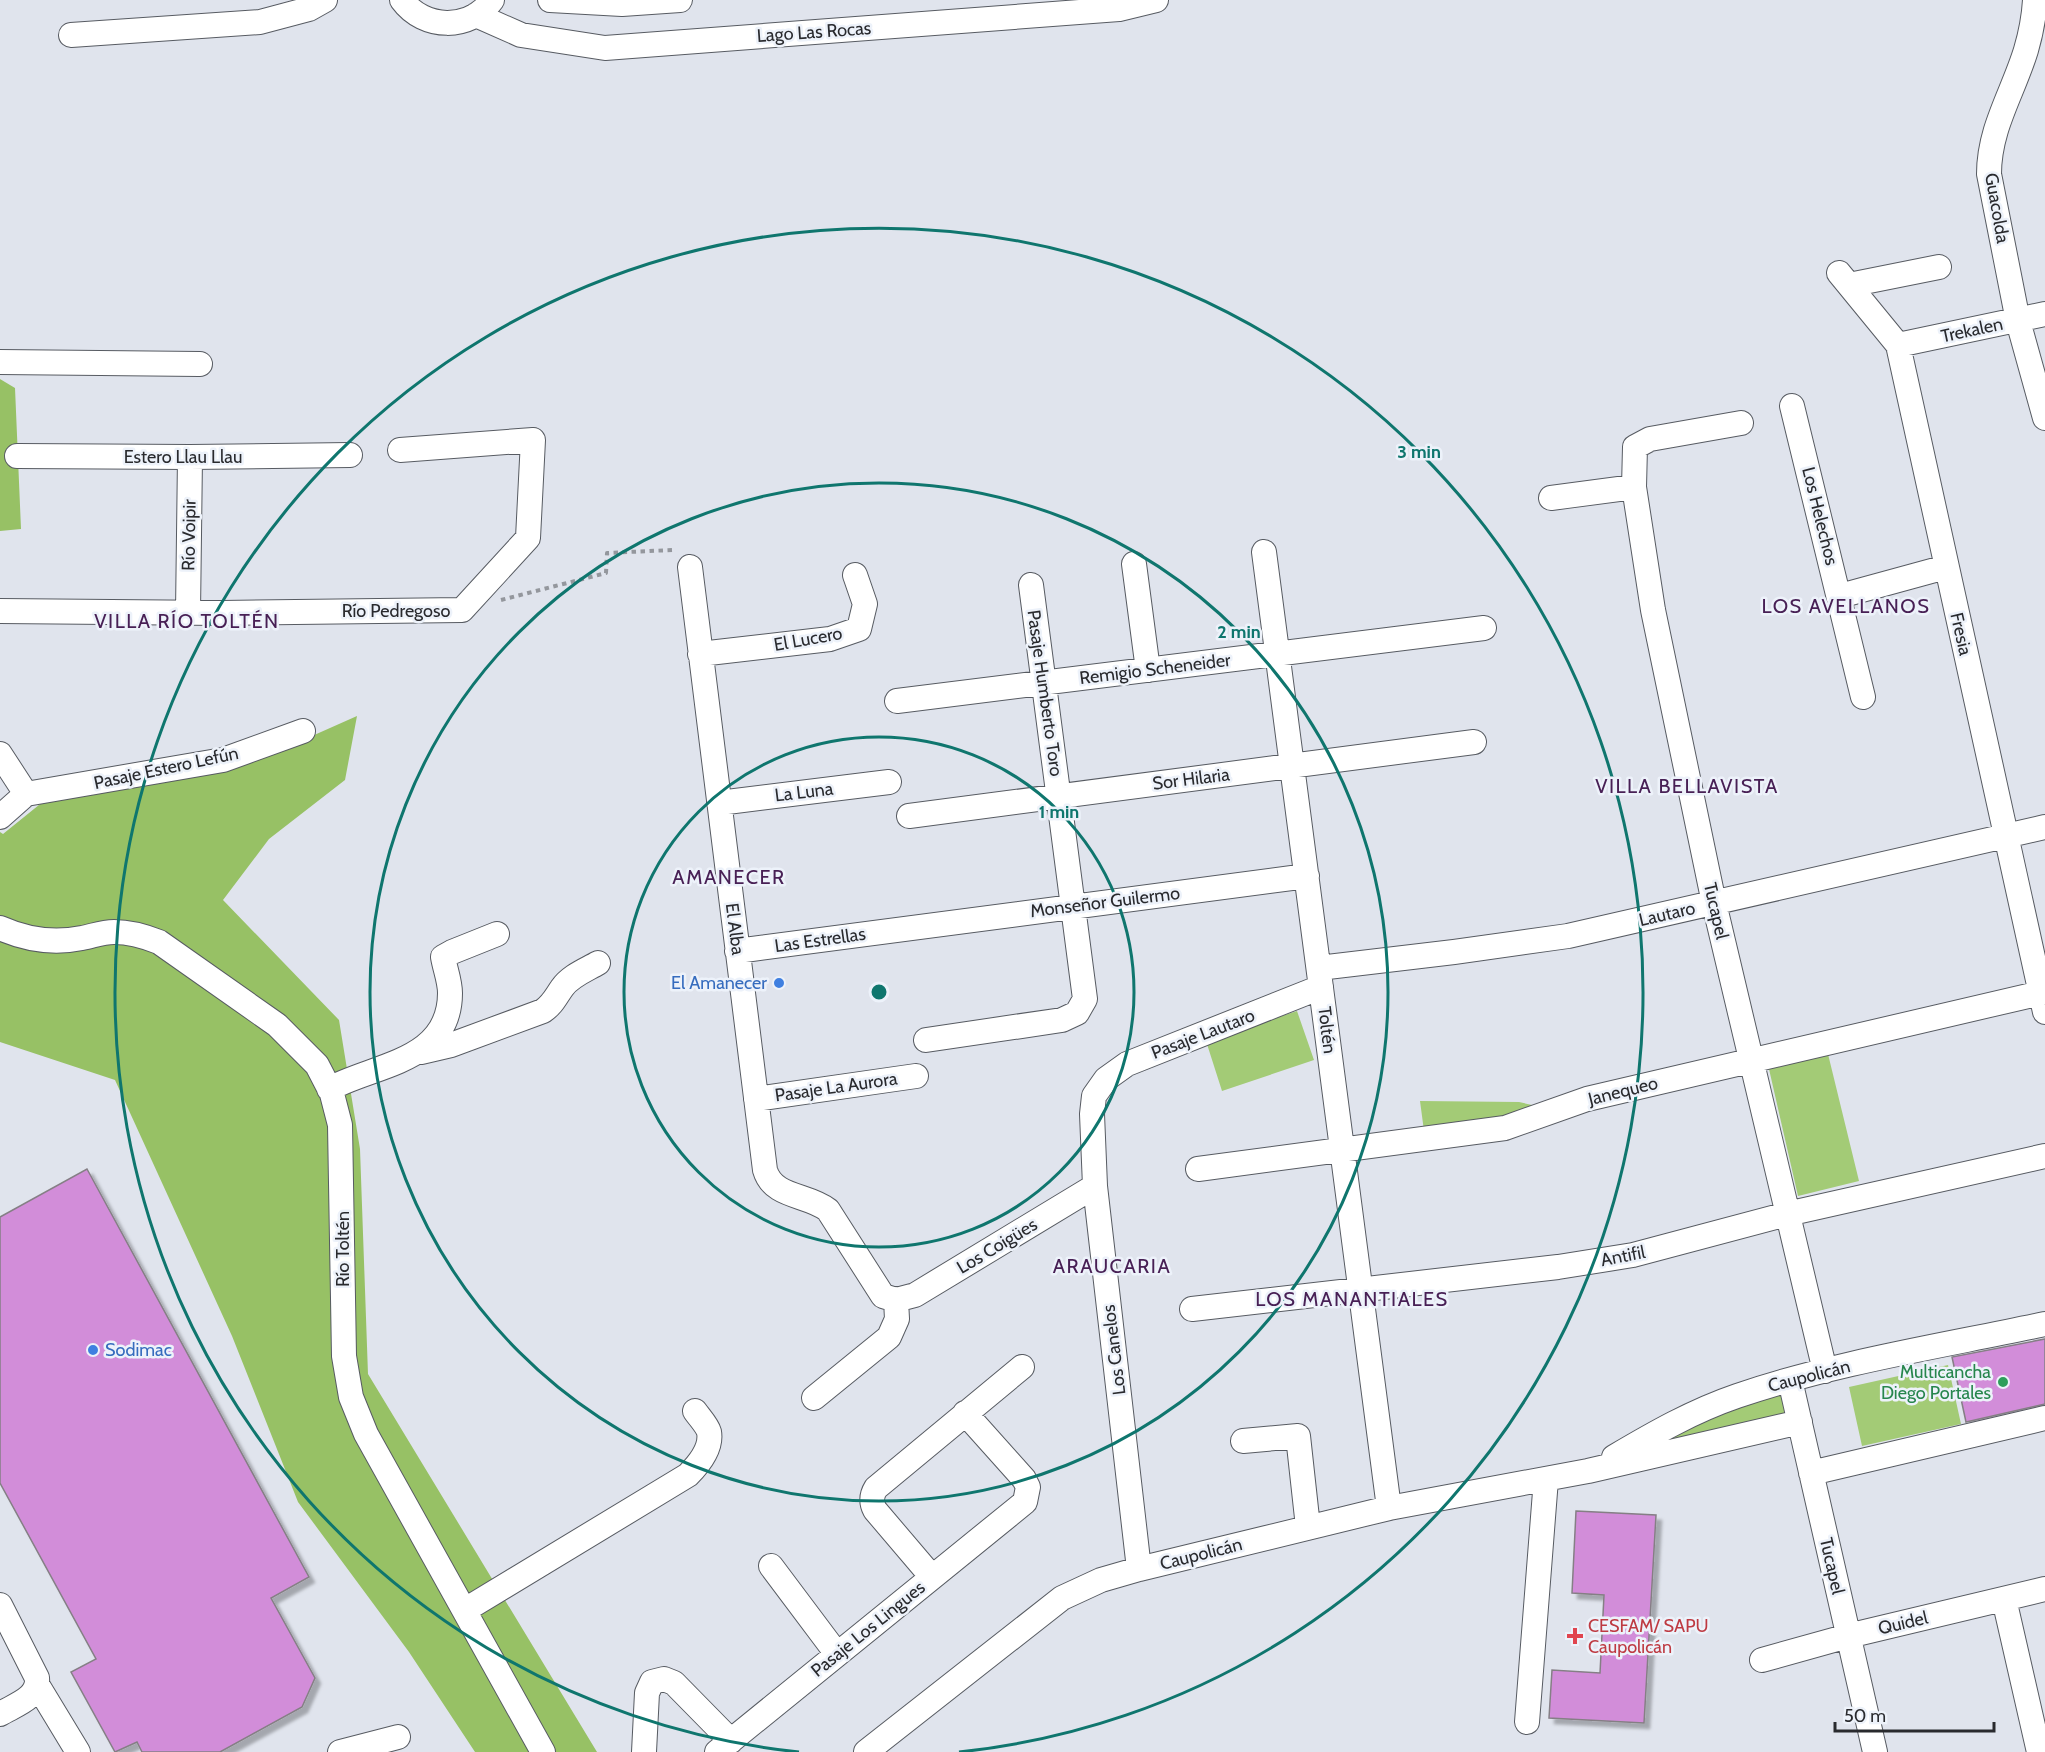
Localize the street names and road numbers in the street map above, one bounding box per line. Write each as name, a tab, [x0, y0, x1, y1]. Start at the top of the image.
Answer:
street label: Lago Las Rocas	[756, 17, 872, 47]
street label: Guacolda	[1980, 171, 2014, 245]
street label: Trekalen	[1939, 313, 2005, 347]
street label: Estero Llau Llau	[124, 446, 242, 468]
street label: Los Helechos	[1797, 465, 1843, 567]
street label: Río Voipir	[177, 499, 201, 571]
street label: Río Pedregoso	[342, 600, 450, 622]
street label: Pasaje Humberto Toro	[1022, 608, 1068, 778]
street label: Fresia	[1945, 610, 1977, 658]
street label: El Lucero	[772, 622, 844, 656]
street label: Remigio Scheneider	[1078, 649, 1232, 689]
street label: Pasaje Estero Lefún	[92, 742, 240, 794]
street label: Sor Hilaria	[1151, 763, 1231, 795]
street label: La Luna	[774, 777, 835, 806]
street label: Tucapel	[1699, 880, 1733, 942]
street label: Monseñor Guilermo	[1029, 882, 1181, 922]
street label: Lautaro	[1637, 897, 1697, 931]
street label: El Alba	[721, 902, 749, 957]
street label: Las Estrellas	[773, 923, 867, 957]
street label: Pasaje Lautaro	[1148, 1004, 1258, 1064]
street label: Toltén	[1313, 1005, 1341, 1055]
street label: Pasaje La Aurora	[773, 1067, 899, 1106]
street label: Janequeo	[1585, 1072, 1660, 1110]
street label: Río Toltén	[332, 1211, 354, 1287]
street label: Los Coigües	[953, 1213, 1041, 1279]
street label: Antifil	[1599, 1241, 1648, 1271]
street label: Los Canelos	[1098, 1304, 1130, 1396]
street label: Caupolicán	[1766, 1355, 1852, 1397]
street label: Caupolicán	[1158, 1533, 1244, 1575]
street label: Tucapel	[1815, 1535, 1849, 1597]
street label: Pasaje Los Lingues	[807, 1576, 929, 1682]
street label: Quidel	[1876, 1606, 1931, 1639]

